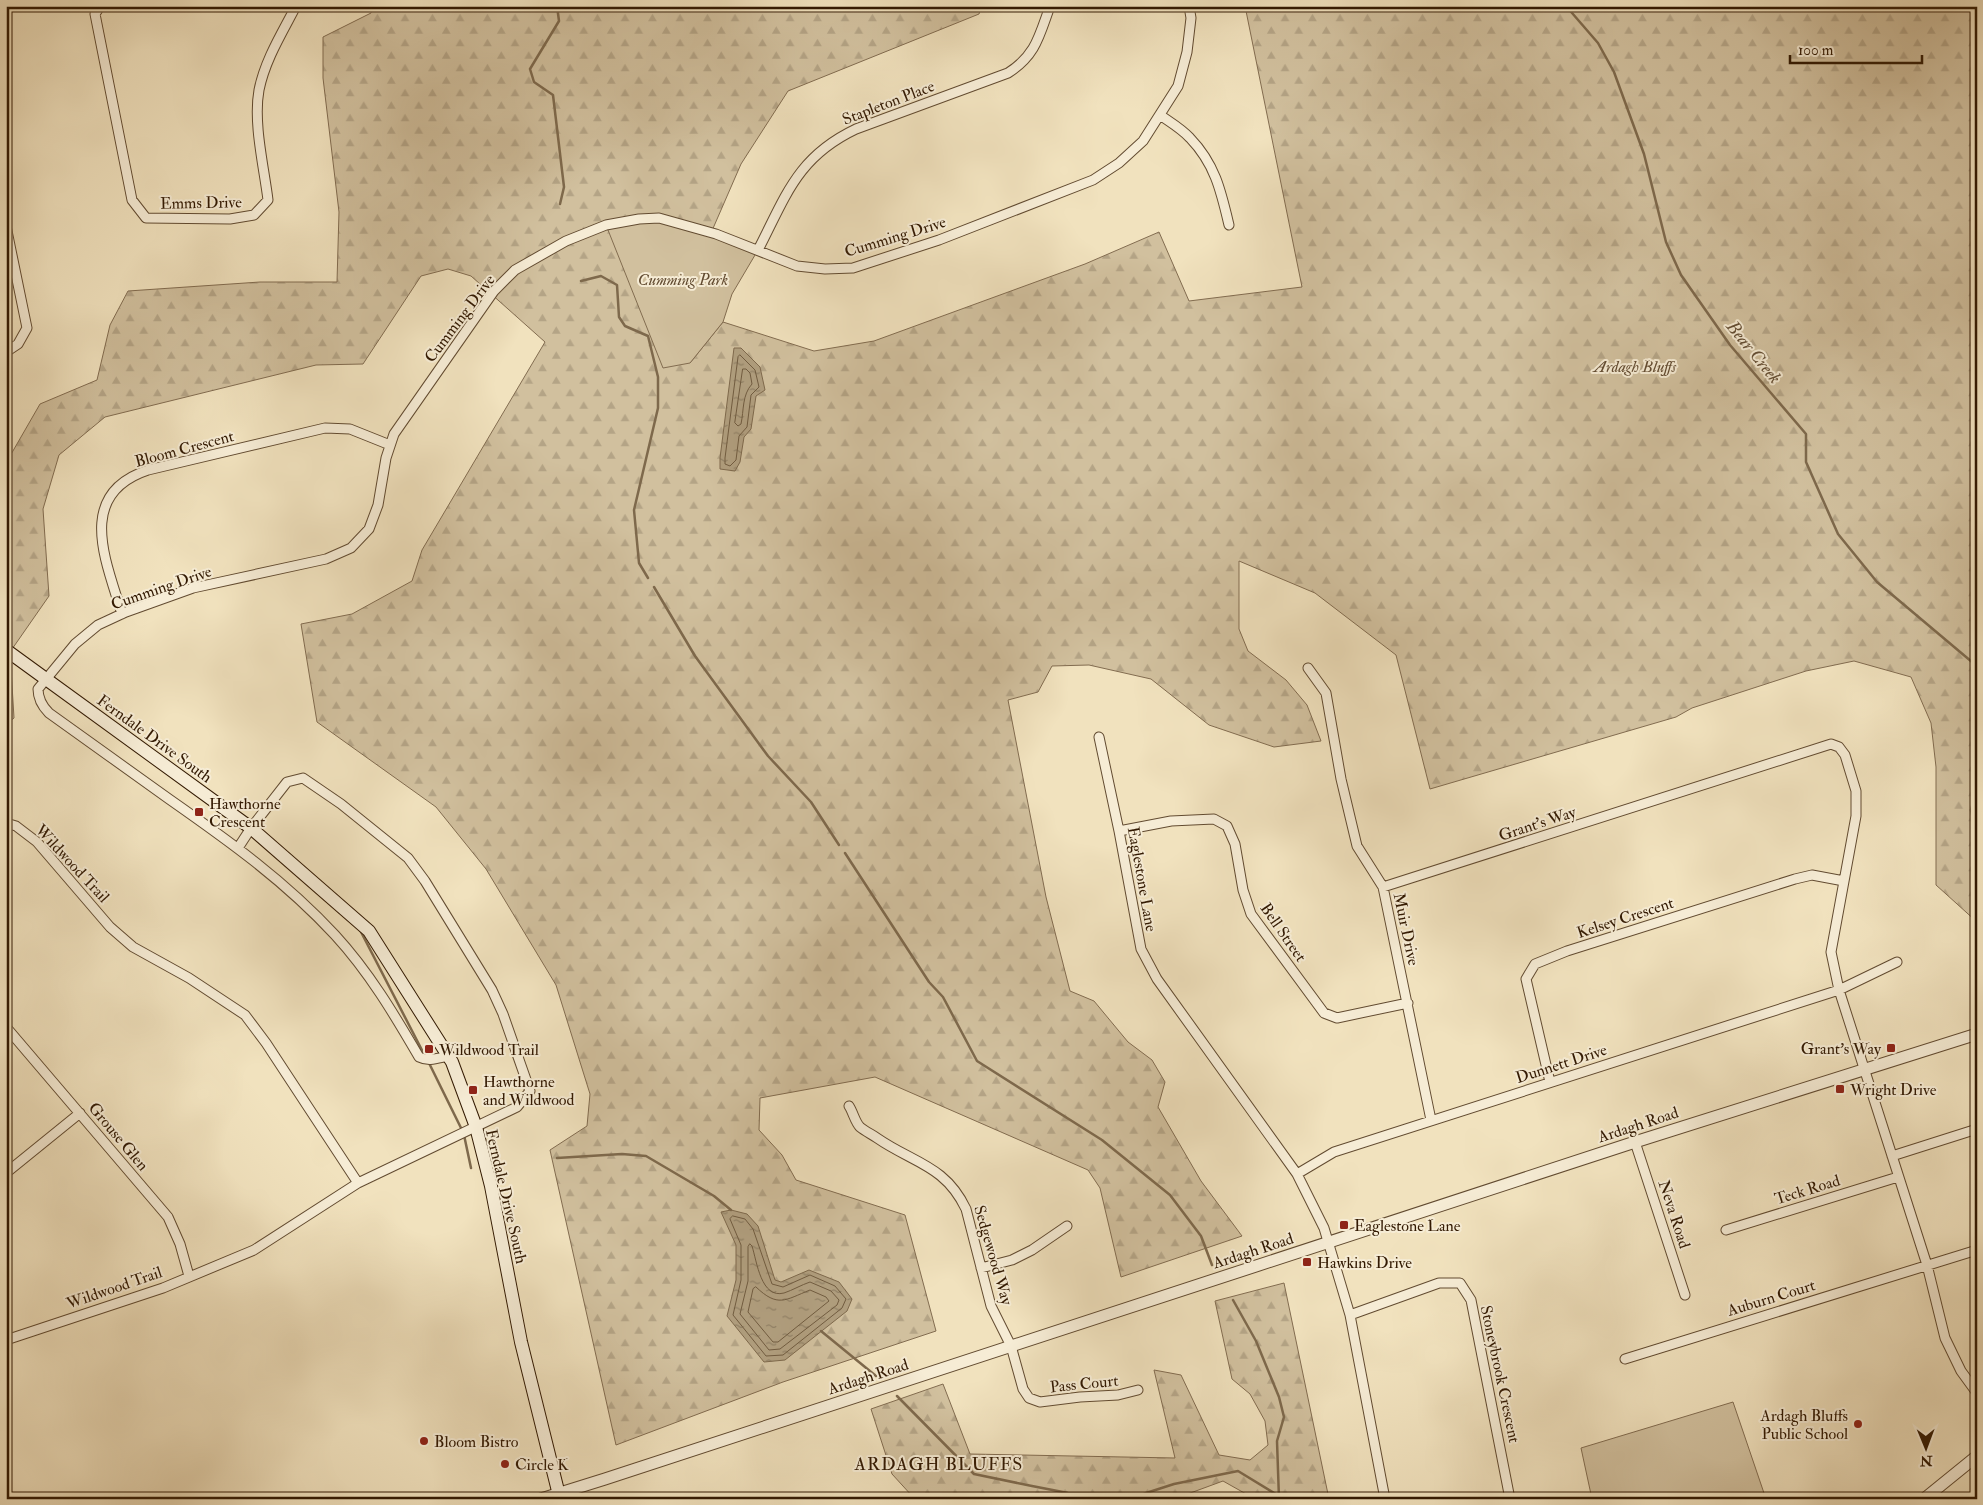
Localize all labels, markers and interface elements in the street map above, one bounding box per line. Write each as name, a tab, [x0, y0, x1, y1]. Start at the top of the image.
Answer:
scale bar	[1790, 32, 1923, 64]
text: 100 m	[1798, 41, 1834, 60]
street label: Stapleton Place	[839, 76, 938, 131]
street label: Emms Drive	[160, 192, 242, 214]
street label: Cumming Drive	[842, 212, 949, 262]
street label: Cumming Drive	[420, 270, 500, 367]
park label: Cumming Park	[638, 270, 729, 290]
water label: Bear Creek	[1720, 315, 1786, 389]
park label: Ardagh Bluffs	[1592, 357, 1677, 377]
street label: Bloom Crescent	[133, 426, 236, 472]
street label: Cumming Drive	[108, 561, 215, 615]
street label: Ferndale Drive South	[93, 690, 216, 788]
place label: Hawthorne Crescent	[209, 794, 281, 832]
street label: Grant's Way	[1496, 802, 1580, 846]
marker: Hawthorne Crescent	[193, 806, 205, 818]
street label: Wildwood Trail	[30, 820, 114, 907]
street label: Eaglestone Lane	[1123, 825, 1161, 934]
street label: Muir Drive	[1389, 891, 1424, 968]
street label: Kelsey Crescent	[1574, 893, 1676, 943]
street label: Bell Street	[1256, 899, 1311, 966]
place label: Grant's Way	[1801, 1039, 1882, 1059]
place label: Wildwood Trail	[438, 1040, 539, 1060]
street label: Dunnett Drive	[1513, 1040, 1610, 1088]
marker: Grant's Way	[1885, 1042, 1897, 1054]
marker: Wildwood Trail	[423, 1043, 435, 1055]
place label: Hawthorne and Wildwood	[483, 1072, 575, 1110]
place label: Wright Drive	[1849, 1080, 1937, 1100]
marker: Wright Drive	[1834, 1083, 1846, 1095]
marker: Hawthorne and Wildwood	[467, 1084, 479, 1096]
street label: Grouse Glen	[84, 1098, 153, 1175]
street label: Ardagh Road	[1595, 1102, 1681, 1148]
street label: Ferndale Drive South	[481, 1127, 531, 1266]
street label: Teck Road	[1772, 1170, 1843, 1209]
street label: Neva Road	[1654, 1178, 1695, 1251]
street label: Sedgewood Way	[969, 1203, 1017, 1308]
place label: Eaglestone Lane	[1354, 1216, 1461, 1236]
marker: Eaglestone Lane	[1338, 1219, 1350, 1231]
street label: Ardagh Road	[1210, 1228, 1296, 1274]
place label: Hawkins Drive	[1317, 1253, 1412, 1273]
marker: Hawkins Drive	[1301, 1256, 1313, 1268]
street label: Wildwood Trail	[63, 1262, 165, 1314]
street label: Auburn Court	[1724, 1275, 1818, 1321]
street label: Stoneybrook Crescent	[1476, 1304, 1524, 1445]
street label: Ardagh Road	[825, 1354, 911, 1400]
street label: Pass Court	[1049, 1370, 1119, 1398]
place label: Ardagh Bluffs Public School	[1760, 1406, 1848, 1444]
marker: Ardagh Bluffs Public School	[1852, 1418, 1864, 1430]
north arrow	[1900, 1422, 1950, 1472]
place label: Bloom Bistro	[434, 1432, 519, 1452]
marker: Bloom Bistro	[418, 1435, 430, 1447]
text: N	[1919, 1452, 1934, 1469]
district label: ARDAGH BLUFFS	[854, 1453, 1023, 1476]
place label: Circle K	[515, 1455, 569, 1475]
marker: Circle K	[499, 1458, 511, 1470]

